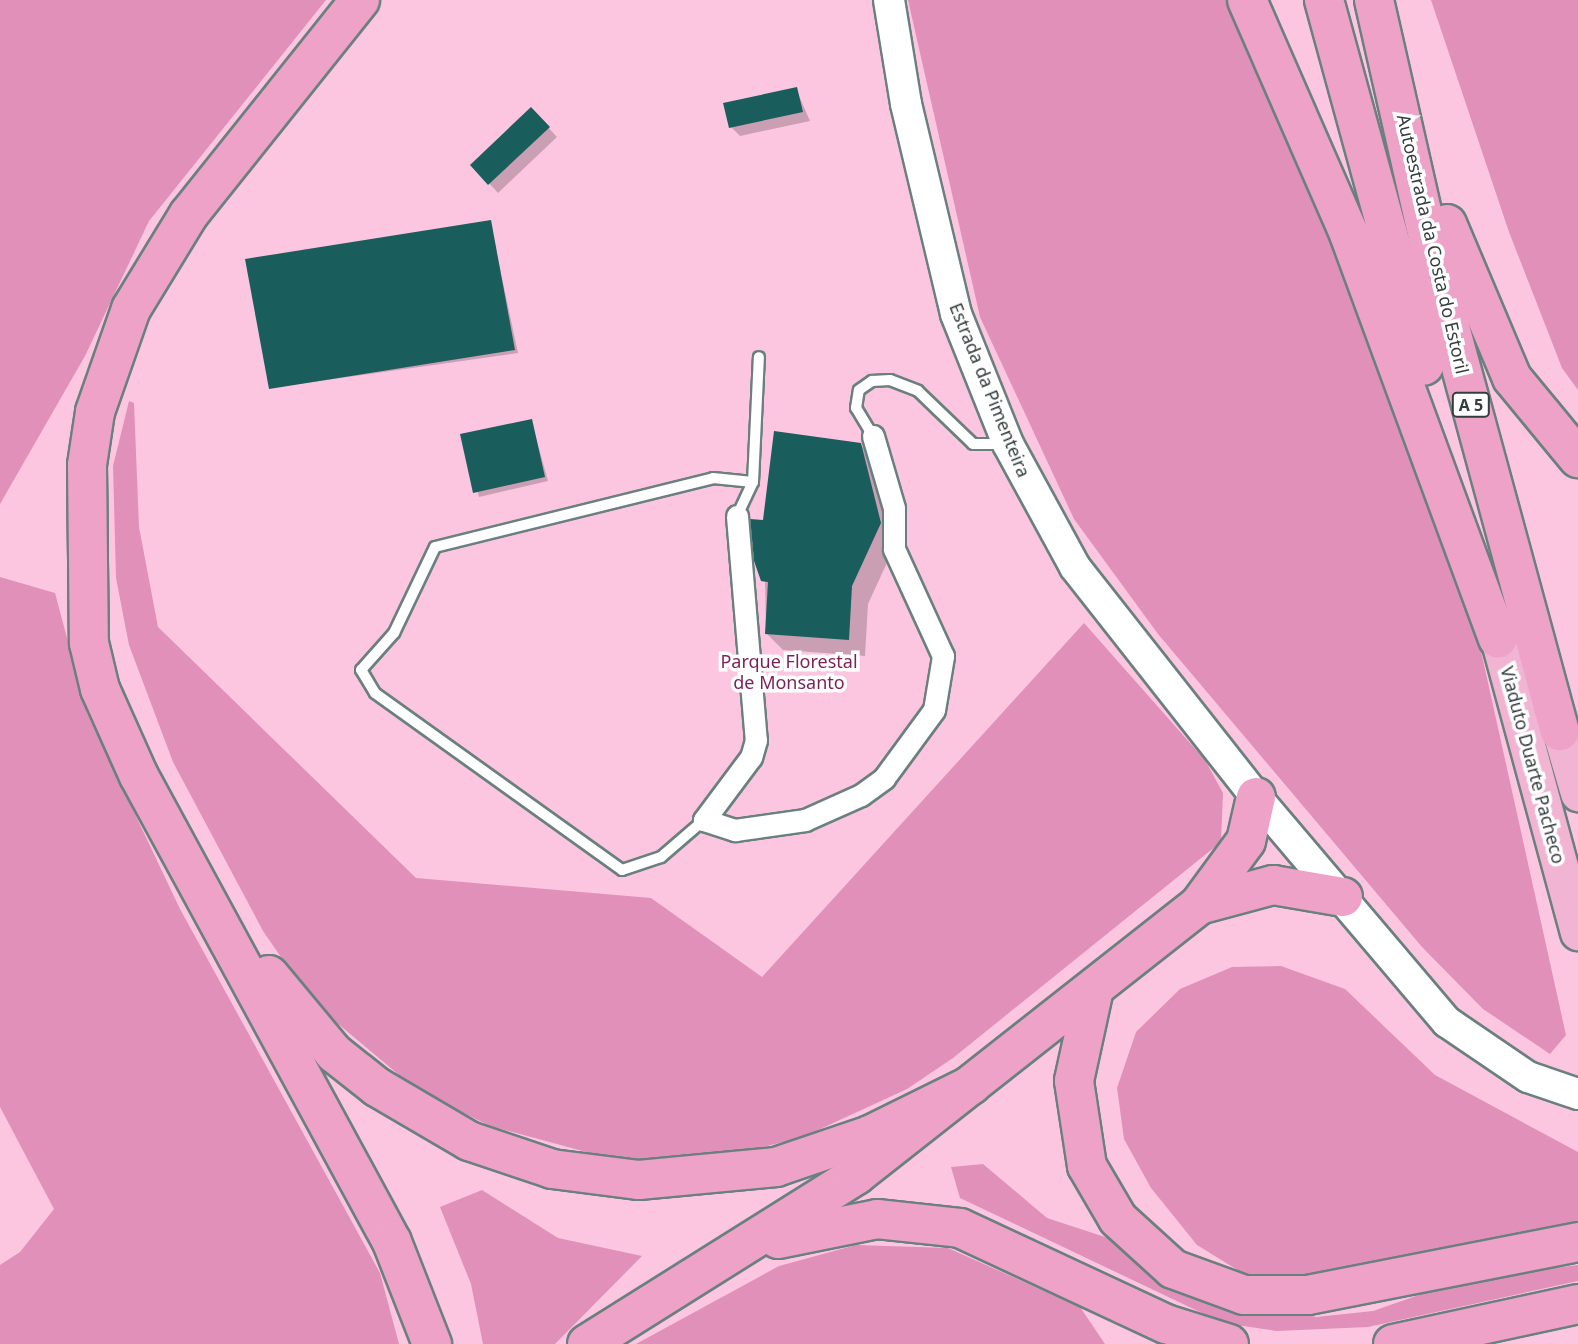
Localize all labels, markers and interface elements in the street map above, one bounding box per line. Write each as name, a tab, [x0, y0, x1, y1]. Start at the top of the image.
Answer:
street label: Autoestrada da Costa do Estoril	[1393, 112, 1473, 376]
street label: Estrada da Pimenteira	[945, 300, 1035, 480]
road number: A 5	[1452, 392, 1490, 418]
park label: Parque Florestal de Monsanto	[720, 651, 858, 694]
street label: Viaduto Duarte Pacheco	[1496, 664, 1570, 866]

